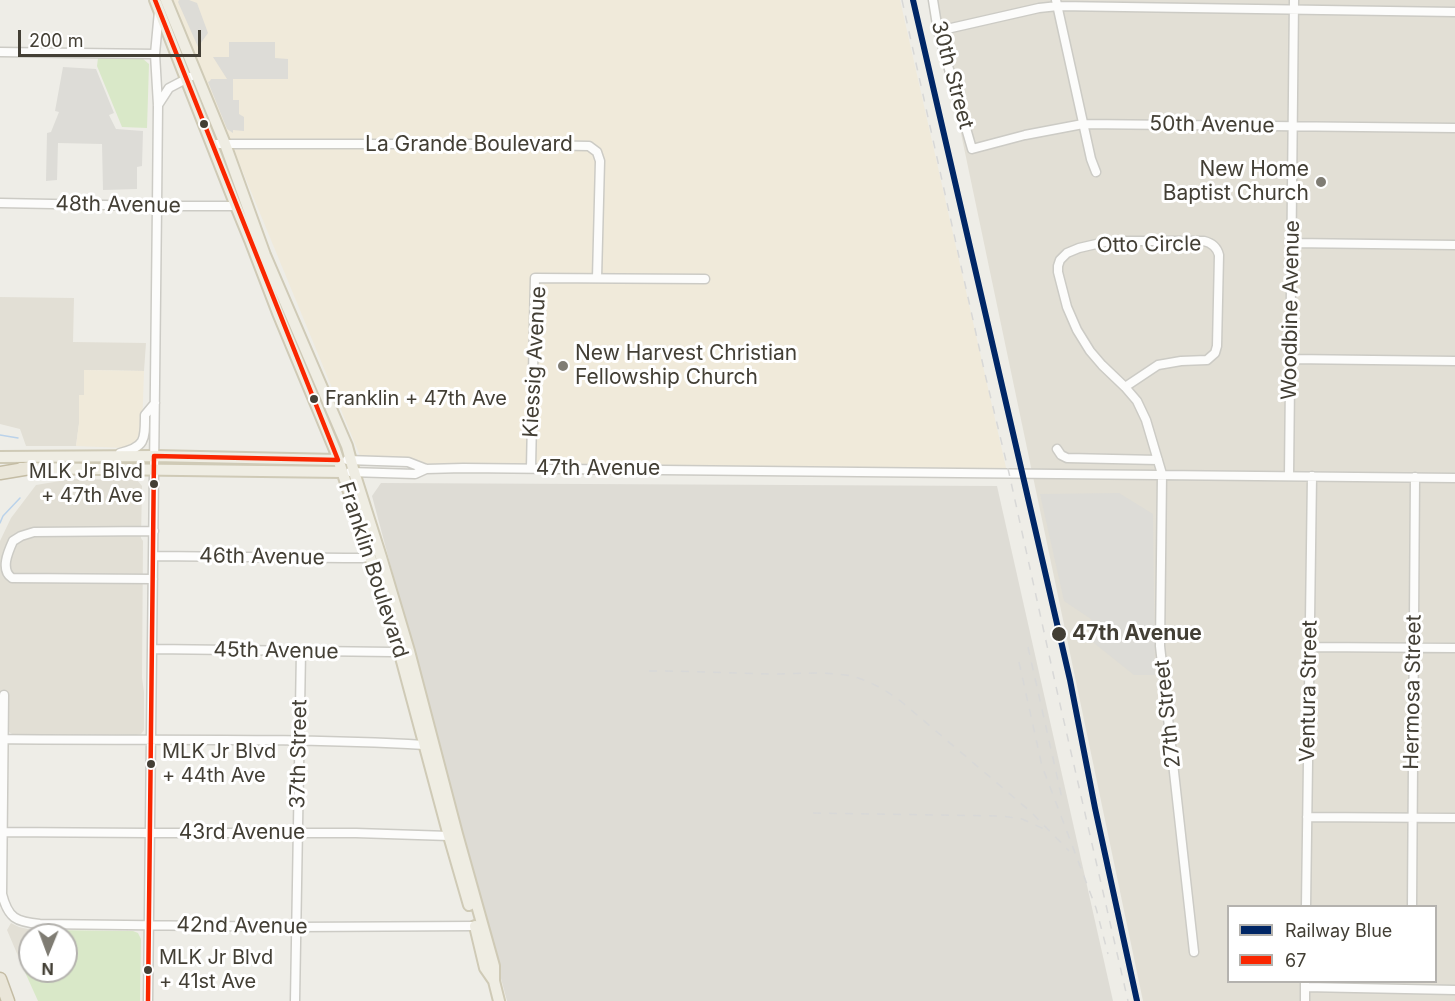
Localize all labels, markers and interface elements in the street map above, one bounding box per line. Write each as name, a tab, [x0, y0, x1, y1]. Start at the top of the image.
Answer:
scale bar	[21, 18, 204, 56]
street label: 30th Street	[925, 18, 979, 132]
text: 200 m	[29, 30, 84, 51]
street label: 50th Avenue	[1149, 111, 1275, 139]
unlabelled marker	[198, 118, 210, 130]
street label: La Grande Boulevard	[365, 132, 573, 158]
place label: New Home Baptist Church	[1163, 157, 1309, 207]
marker: New Home Baptist Church	[1314, 175, 1328, 189]
street label: 48th Avenue	[55, 191, 181, 219]
street label: Woodbine Avenue	[1277, 220, 1305, 400]
street label: Otto Circle	[1096, 231, 1202, 259]
street label: Kiessig Avenue	[518, 286, 552, 438]
place label: New Harvest Christian Fellowship Church	[575, 341, 797, 391]
marker: New Harvest Christian Fellowship Church	[556, 359, 570, 373]
place label: Franklin + 47th Ave	[325, 387, 507, 411]
marker: Franklin + 47th Ave	[308, 393, 320, 405]
street label: 47th Avenue	[536, 456, 660, 482]
place label: MLK Jr Blvd + 47th Ave	[29, 460, 143, 507]
marker: MLK Jr Blvd + 47th Ave	[148, 478, 160, 490]
street label: Franklin Boulevard	[333, 479, 413, 661]
street label: 46th Avenue	[199, 543, 325, 571]
street label: Hermosa Street	[1399, 614, 1427, 770]
street label: Ventura Street	[1295, 620, 1323, 762]
place label: 47th Avenue	[1072, 621, 1202, 647]
marker: 47th Avenue	[1050, 625, 1068, 643]
street label: 45th Avenue	[213, 637, 339, 665]
street label: 27th Street	[1150, 658, 1186, 770]
street label: 37th Street	[285, 699, 313, 809]
place label: MLK Jr Blvd + 44th Ave	[162, 740, 276, 787]
marker: MLK Jr Blvd + 44th Ave	[145, 758, 157, 770]
street label: 43rd Avenue	[179, 820, 305, 846]
legend	[1227, 905, 1437, 983]
street label: 42nd Avenue	[176, 912, 308, 940]
text: Railway Blue	[1285, 920, 1392, 941]
north arrow	[18, 923, 78, 983]
place label: MLK Jr Blvd + 41st Ave	[159, 946, 273, 993]
text: 67	[1285, 950, 1306, 971]
text: N	[41, 959, 54, 979]
marker: MLK Jr Blvd + 41st Ave	[142, 964, 154, 976]

